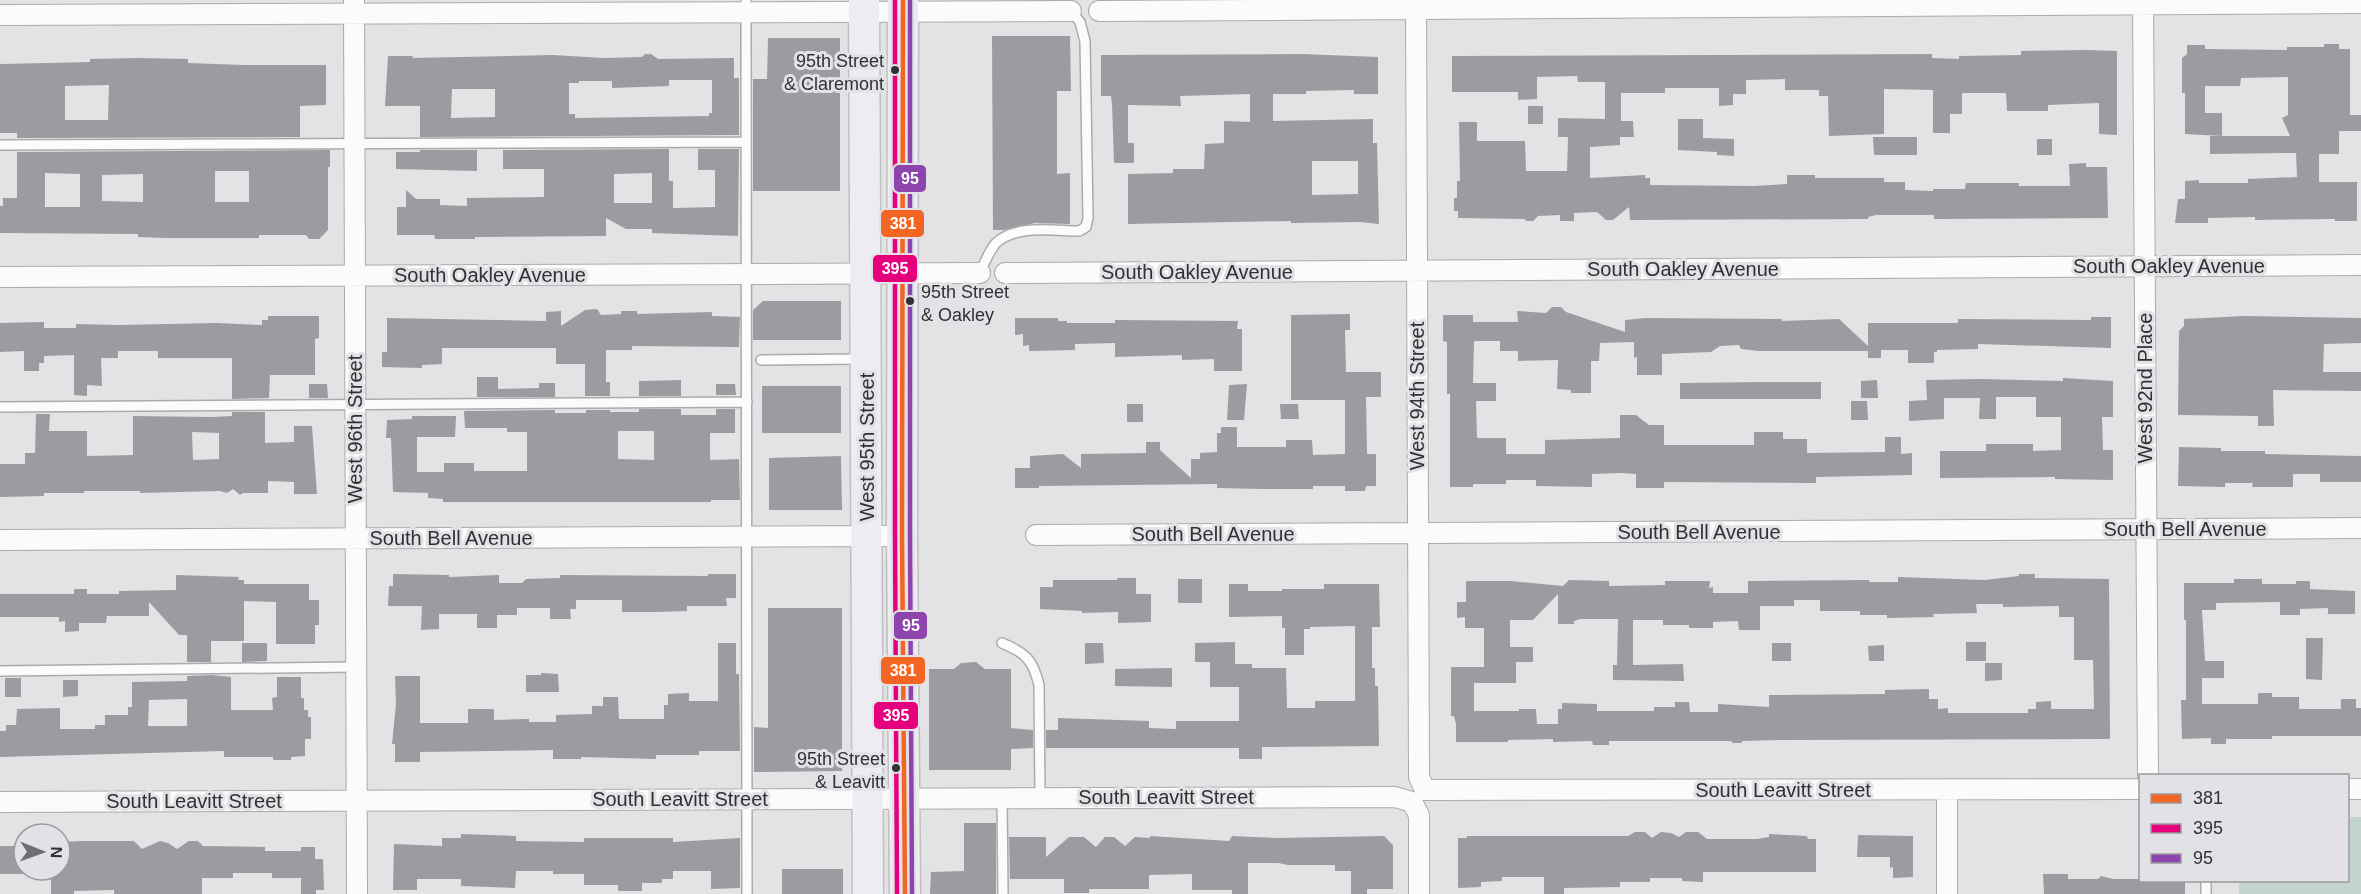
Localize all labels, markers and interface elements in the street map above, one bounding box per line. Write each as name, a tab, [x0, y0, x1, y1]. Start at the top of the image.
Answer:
place label: 95th Street & Claremont	[784, 51, 884, 94]
marker: 95th Street & Claremont	[889, 64, 901, 76]
line badge: 95	[893, 164, 927, 193]
text: 95	[901, 170, 919, 187]
line badge: 381	[880, 209, 925, 238]
text: 381	[890, 215, 916, 232]
line badge: 395	[872, 254, 918, 283]
street label: South Oakley Avenue	[2073, 255, 2265, 277]
street label: South Oakley Avenue	[1587, 258, 1779, 280]
text: 395	[882, 260, 908, 277]
street label: South Oakley Avenue	[1101, 261, 1293, 283]
street label: South Oakley Avenue	[394, 264, 586, 286]
place label: 95th Street & Oakley	[921, 282, 1009, 325]
marker: 95th Street & Oakley	[904, 295, 916, 307]
street label: West 92nd Place	[2134, 313, 2156, 463]
street label: West 94th Street	[1406, 321, 1428, 470]
street label: West 96th Street	[344, 354, 366, 503]
street label: West 95th Street	[856, 372, 878, 521]
street label: South Bell Avenue	[2103, 518, 2267, 540]
street label: South Bell Avenue	[1617, 521, 1781, 543]
street label: South Bell Avenue	[1131, 523, 1295, 545]
street label: South Bell Avenue	[369, 527, 533, 549]
line badge: 95	[893, 611, 928, 640]
text: 95	[902, 617, 920, 634]
line badge: 381	[880, 656, 926, 685]
text: 381	[890, 662, 916, 679]
line badge: 395	[873, 701, 919, 730]
text: 395	[883, 707, 909, 724]
place label: 95th Street & Leavitt	[797, 749, 885, 792]
marker: 95th Street & Leavitt	[890, 762, 902, 774]
legend	[2139, 774, 2349, 882]
street label: South Leavitt Street	[1695, 779, 1871, 801]
street label: South Leavitt Street	[1078, 786, 1254, 808]
street label: South Leavitt Street	[592, 788, 768, 810]
text: 381	[2193, 788, 2223, 808]
street label: South Leavitt Street	[106, 790, 282, 812]
text: 395	[2193, 818, 2223, 838]
north arrow	[12, 822, 72, 882]
text: N	[48, 846, 65, 858]
text: 95	[2193, 848, 2213, 868]

